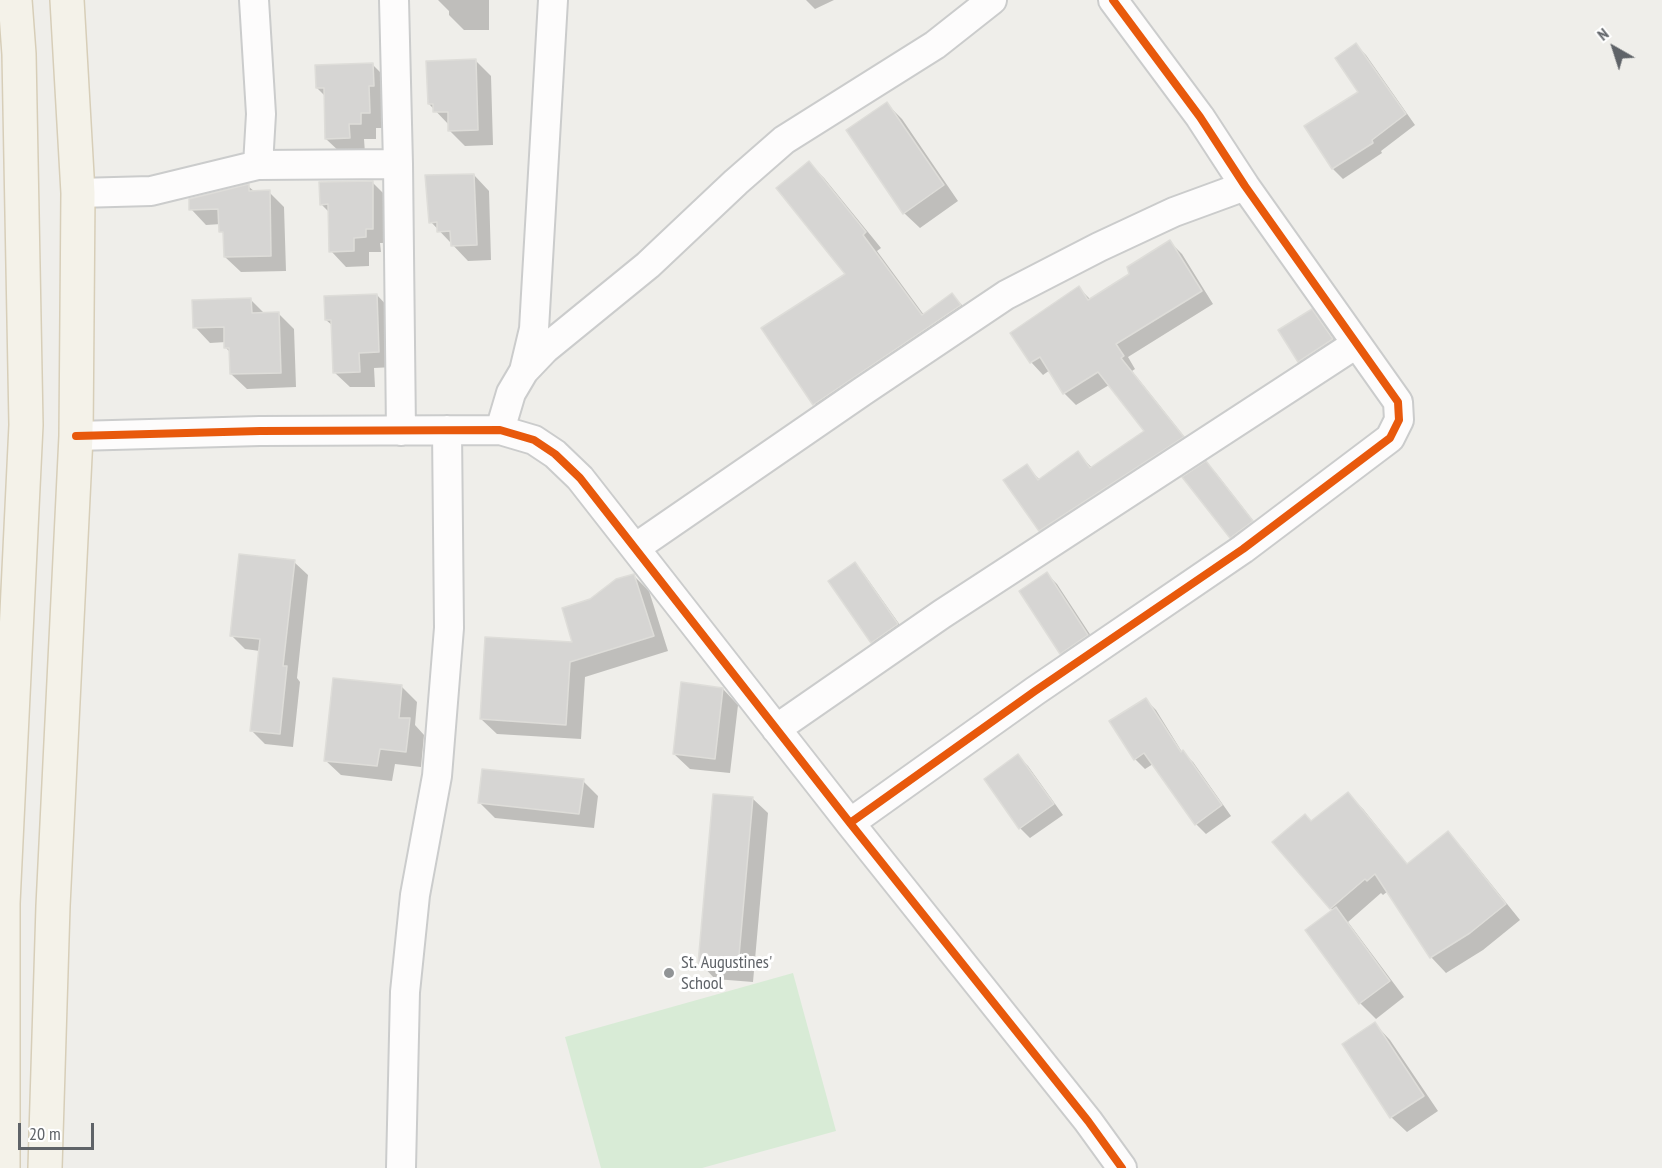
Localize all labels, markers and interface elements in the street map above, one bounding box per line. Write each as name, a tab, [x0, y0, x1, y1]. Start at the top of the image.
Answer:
north arrow	[1584, 18, 1644, 78]
text: N	[1593, 24, 1612, 45]
place label: St. Augustines' School	[681, 952, 772, 994]
marker: St. Augustines' School	[662, 966, 676, 980]
scale bar	[21, 1111, 98, 1149]
text: 20 m	[29, 1122, 61, 1145]

